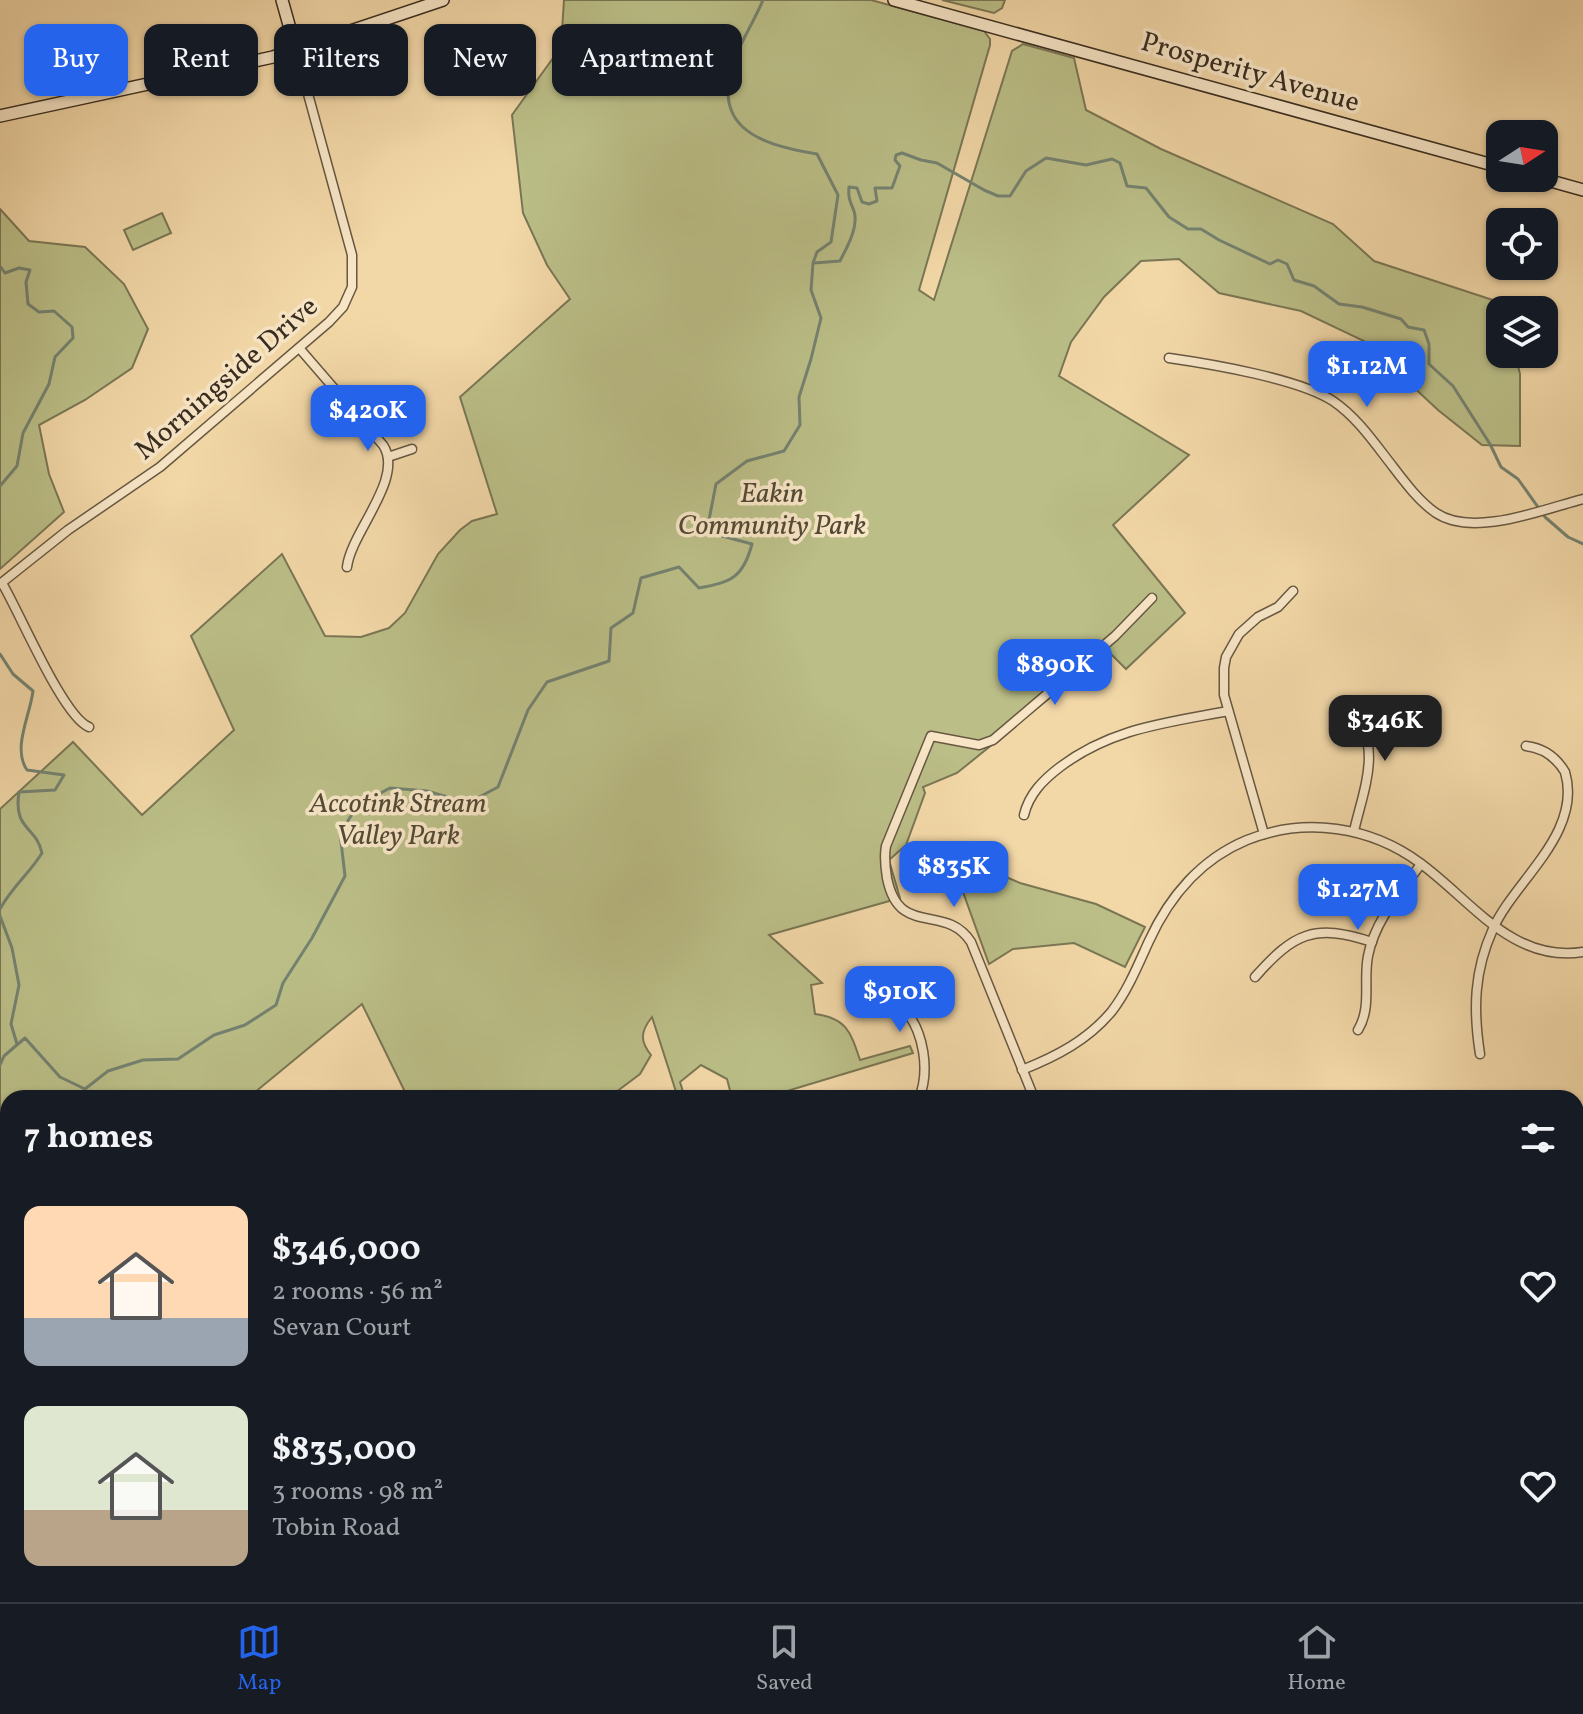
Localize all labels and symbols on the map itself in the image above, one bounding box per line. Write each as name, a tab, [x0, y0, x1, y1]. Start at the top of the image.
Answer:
street label: Prosperity Avenue	[1136, 23, 1364, 123]
north arrow	[1486, 120, 1558, 192]
street label: Morningside Drive	[127, 288, 327, 470]
pin: $1.12M	[1302, 341, 1432, 409]
pin: $420K	[312, 385, 424, 453]
park label: Eakin Community Park	[678, 475, 866, 546]
pin: $890K	[999, 639, 1111, 707]
pin: $346K	[1329, 695, 1441, 763]
park label: Accotink Stream Valley Park	[308, 785, 487, 856]
pin: $835K	[898, 841, 1010, 909]
pin: $1.27M	[1293, 864, 1423, 932]
pin: $910K	[844, 966, 956, 1034]

